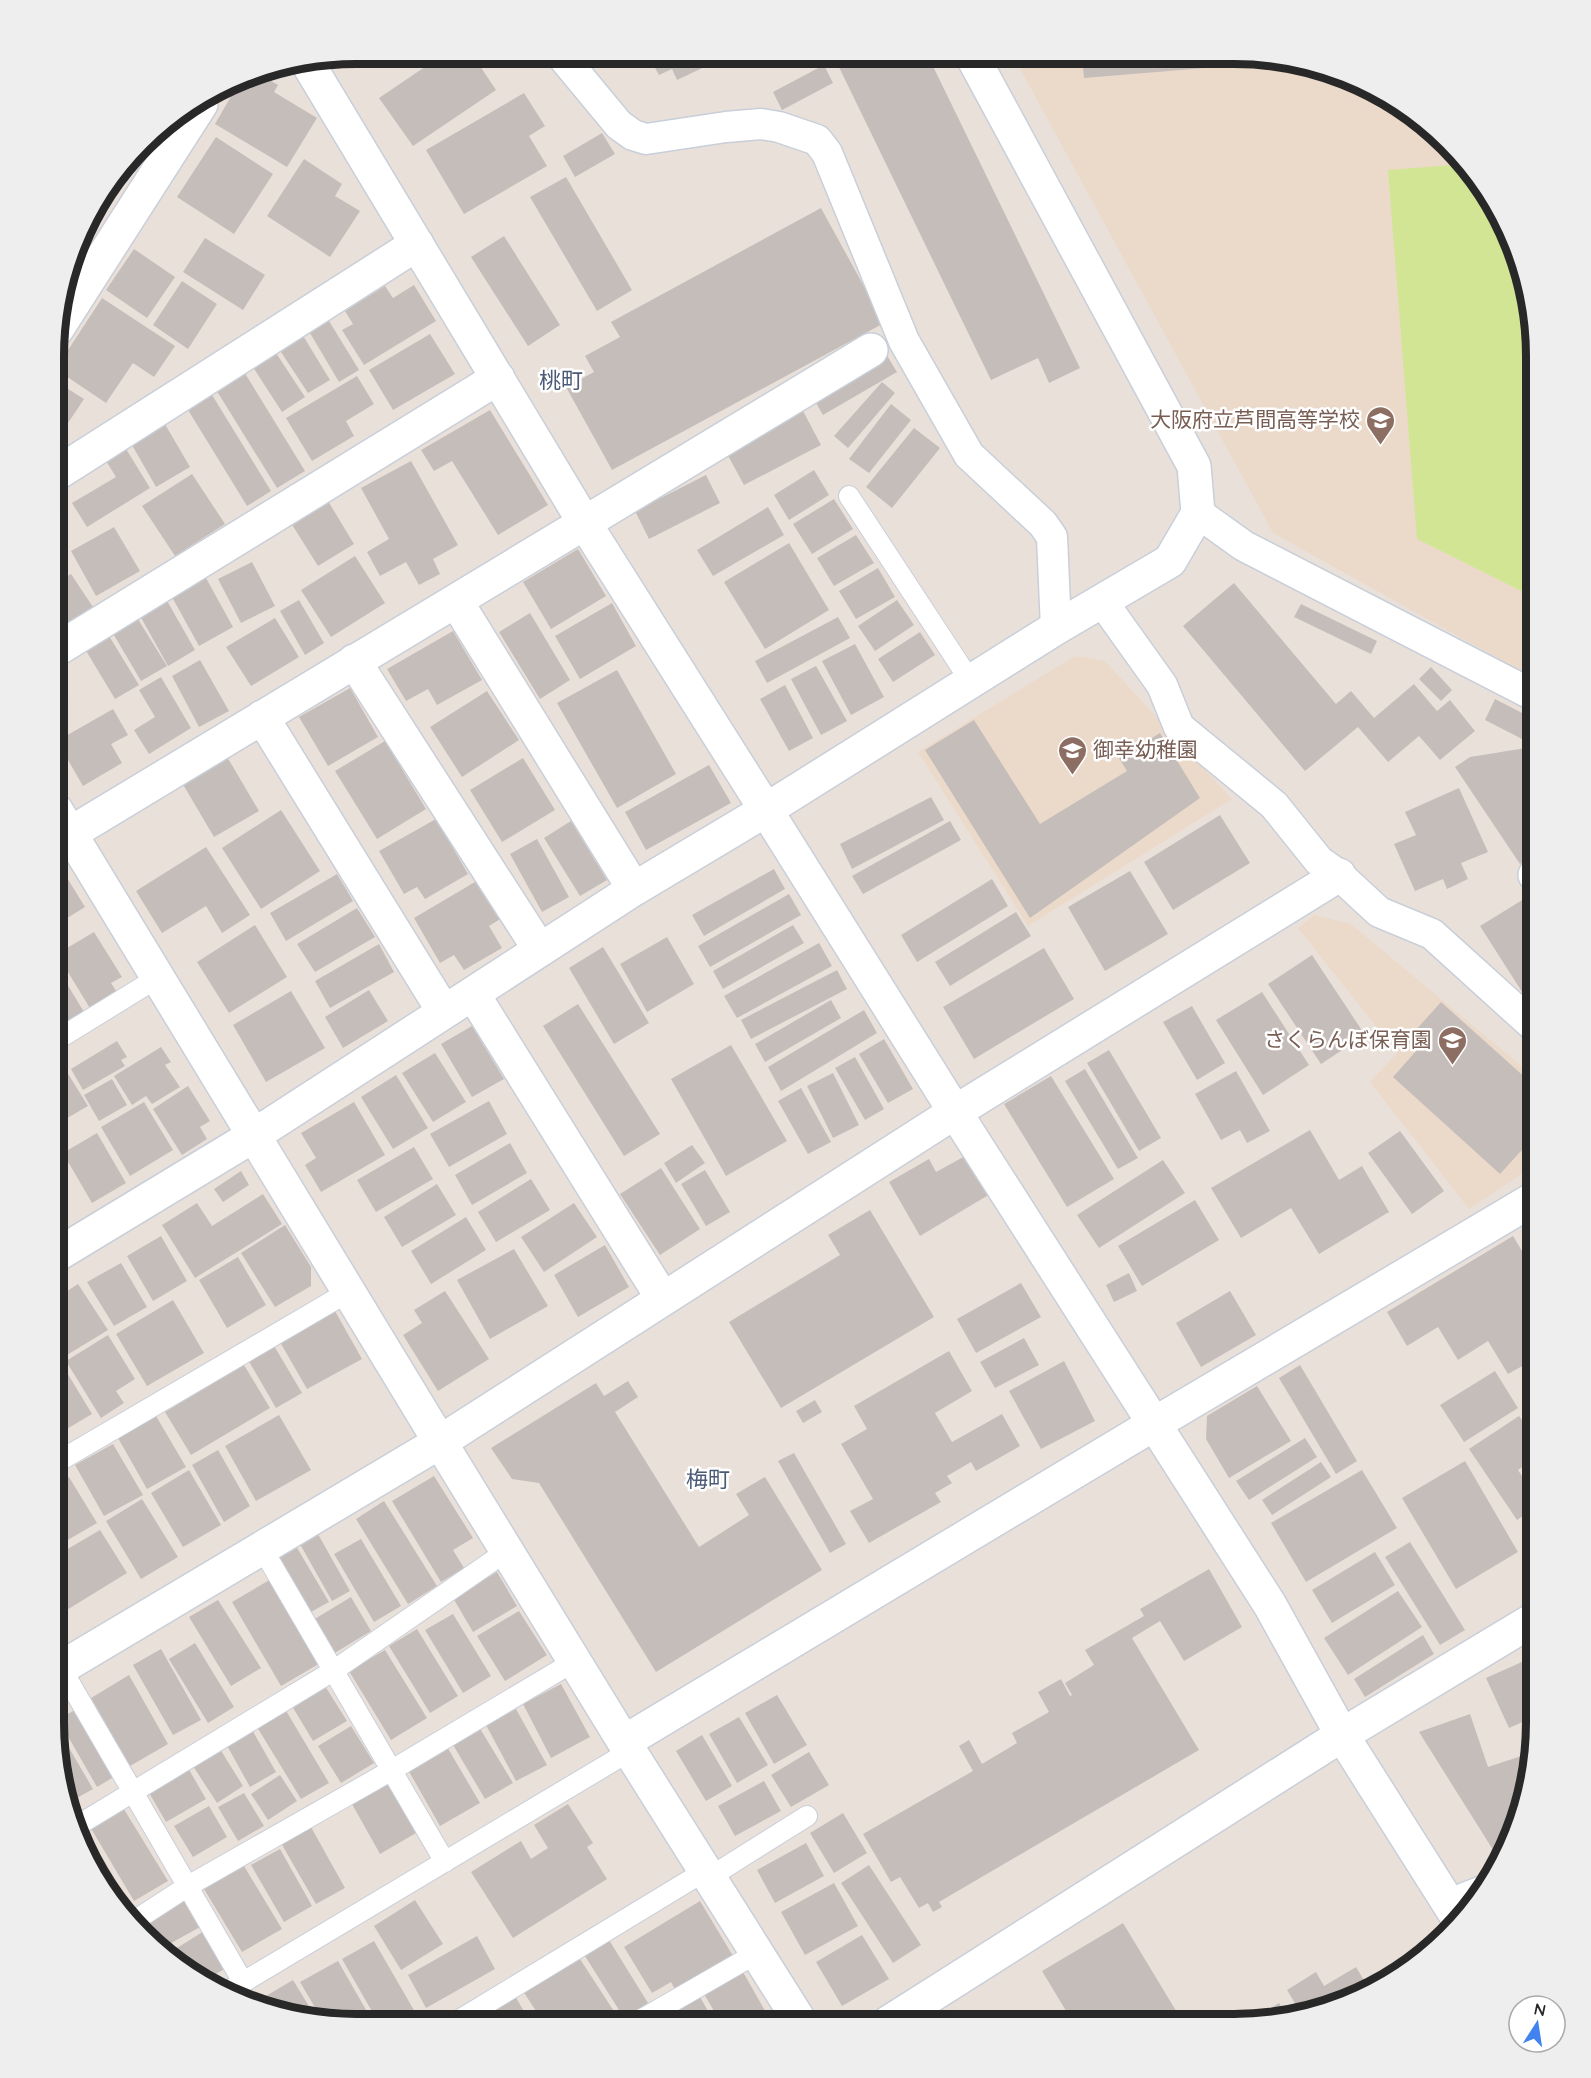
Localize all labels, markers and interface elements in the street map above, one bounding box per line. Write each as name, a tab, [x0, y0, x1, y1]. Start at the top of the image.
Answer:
district label: 桃町	[539, 366, 583, 394]
school or university icon: 大阪府立芦間高等学校	[1365, 404, 1397, 446]
place label: 大阪府立芦間高等学校	[1150, 406, 1360, 432]
school or university icon: 御幸幼稚園	[1056, 734, 1088, 776]
place label: 御幸幼稚園	[1093, 736, 1198, 762]
school or university icon: さくらんぼ保育園	[1437, 1024, 1469, 1066]
place label: さくらんぼ保育園	[1264, 1026, 1432, 1052]
district label: 梅町	[686, 1465, 730, 1493]
north arrow	[1507, 1994, 1567, 2054]
text: N	[1532, 1998, 1548, 2020]

